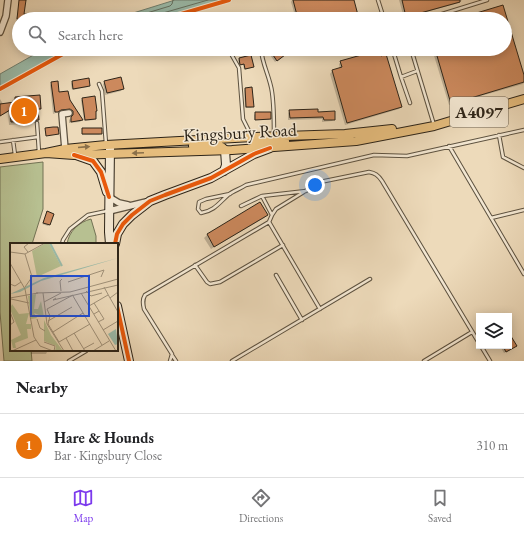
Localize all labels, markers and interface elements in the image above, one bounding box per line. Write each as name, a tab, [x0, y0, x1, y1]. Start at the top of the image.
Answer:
search box	[12, 12, 512, 56]
icon: search	[26, 23, 48, 45]
text: Search here	[58, 25, 123, 44]
pin: 1	[11, 96, 37, 126]
road number: A4097	[450, 97, 508, 127]
street label: Kingsbury Road	[183, 117, 298, 146]
one-way arrow	[78, 143, 91, 150]
one-way arrow	[132, 149, 144, 156]
your location	[305, 175, 325, 195]
inset map	[10, 243, 118, 351]
map controls	[476, 313, 512, 349]
button: layers	[476, 313, 512, 349]
text: Nearby	[16, 376, 68, 398]
text: Hare & Hounds	[54, 428, 154, 447]
text: 1	[26, 437, 32, 454]
text: 310 m	[477, 437, 508, 454]
text: Bar · Kingsbury Close	[54, 447, 162, 464]
tab: Map	[72, 487, 94, 525]
tab: Directions	[239, 487, 283, 525]
tab: Saved	[428, 487, 452, 525]

